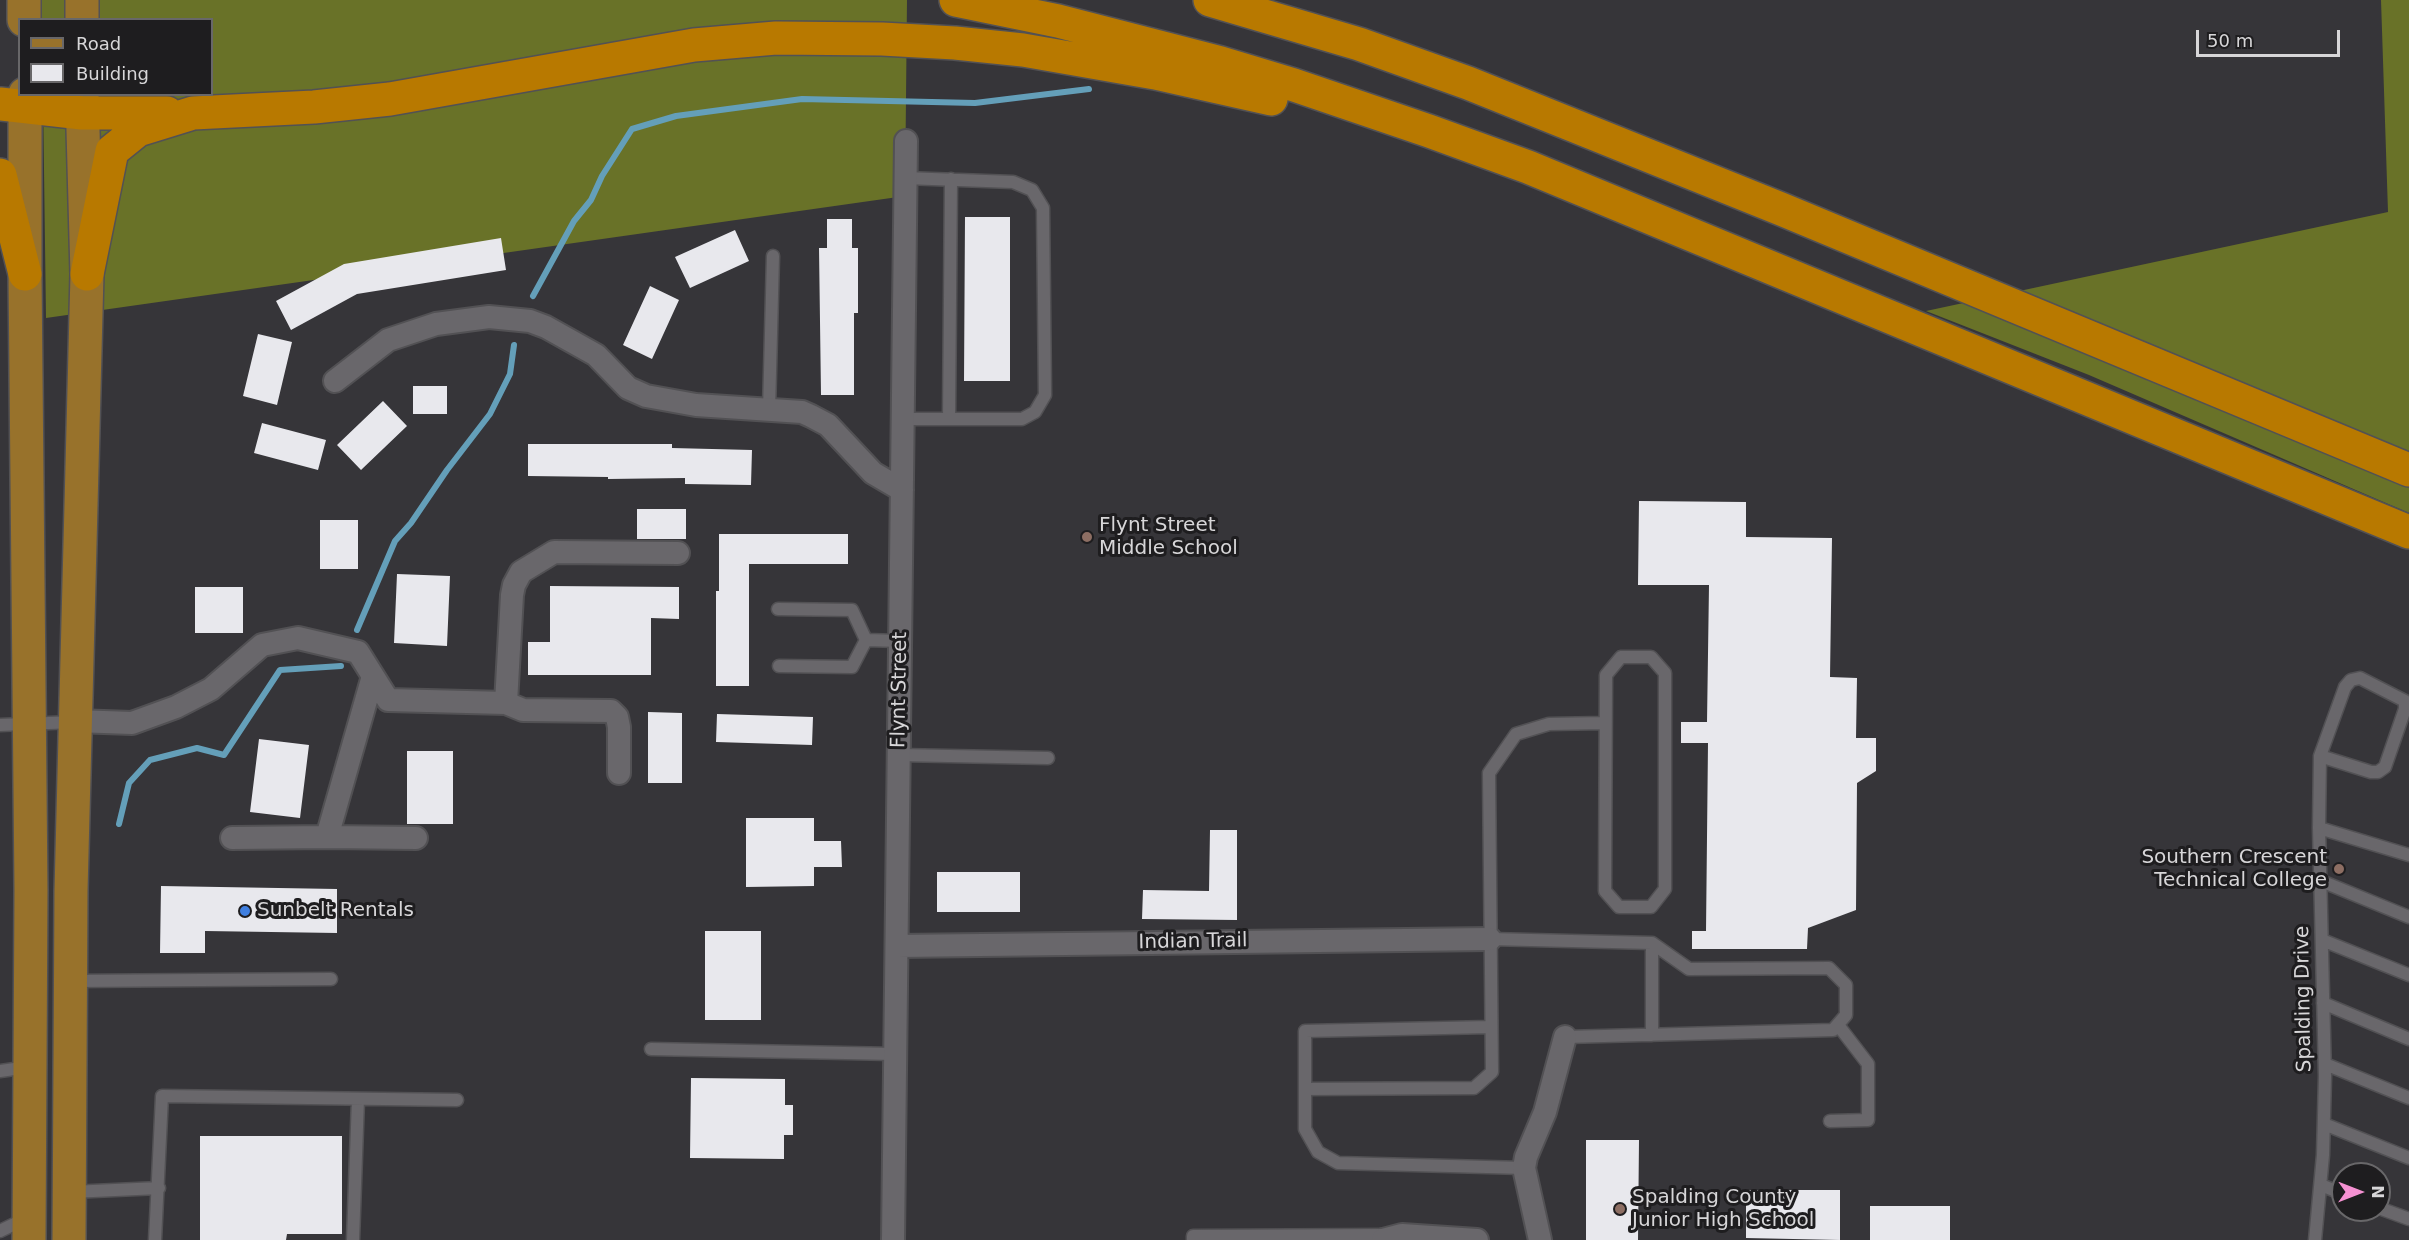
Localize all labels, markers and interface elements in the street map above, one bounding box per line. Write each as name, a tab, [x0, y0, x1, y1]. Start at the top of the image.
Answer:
legend	[18, 18, 213, 96]
scale bar	[2199, 18, 2343, 56]
text: 50 m	[2207, 30, 2253, 51]
text: Road	[76, 33, 121, 54]
text: Building	[76, 63, 149, 84]
place label: Flynt Street Middle School	[1099, 514, 1238, 561]
marker: Flynt Street Middle School	[1080, 530, 1094, 544]
street label: Flynt Street	[887, 632, 913, 748]
place label: Southern Crescent Technical College	[2141, 846, 2327, 893]
marker: Southern Crescent Technical College	[2332, 862, 2346, 876]
place label: Sunbelt Rentals	[257, 899, 414, 923]
marker: Sunbelt Rentals	[238, 904, 252, 918]
street label: Spalding Drive	[2291, 926, 2317, 1072]
street label: Indian Trail	[1138, 929, 1248, 955]
north arrow	[2331, 1162, 2391, 1222]
text: N	[2368, 1185, 2387, 1199]
place label: Spalding County Junior High School	[1632, 1186, 1814, 1233]
marker: Spalding County Junior High School	[1613, 1202, 1627, 1216]

